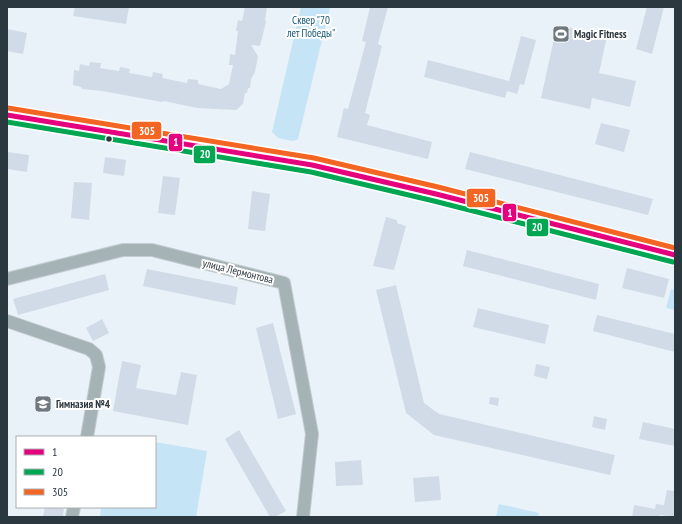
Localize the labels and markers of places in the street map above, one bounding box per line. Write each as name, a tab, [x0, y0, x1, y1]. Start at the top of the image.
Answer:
sports icon: Magic Fitness	[551, 24, 571, 44]
place label: Magic Fitness	[574, 27, 627, 41]
unlabelled marker	[104, 134, 114, 144]
school or university icon: Гимназия №4	[33, 394, 53, 414]
place label: Гимназия №4	[56, 397, 111, 411]

